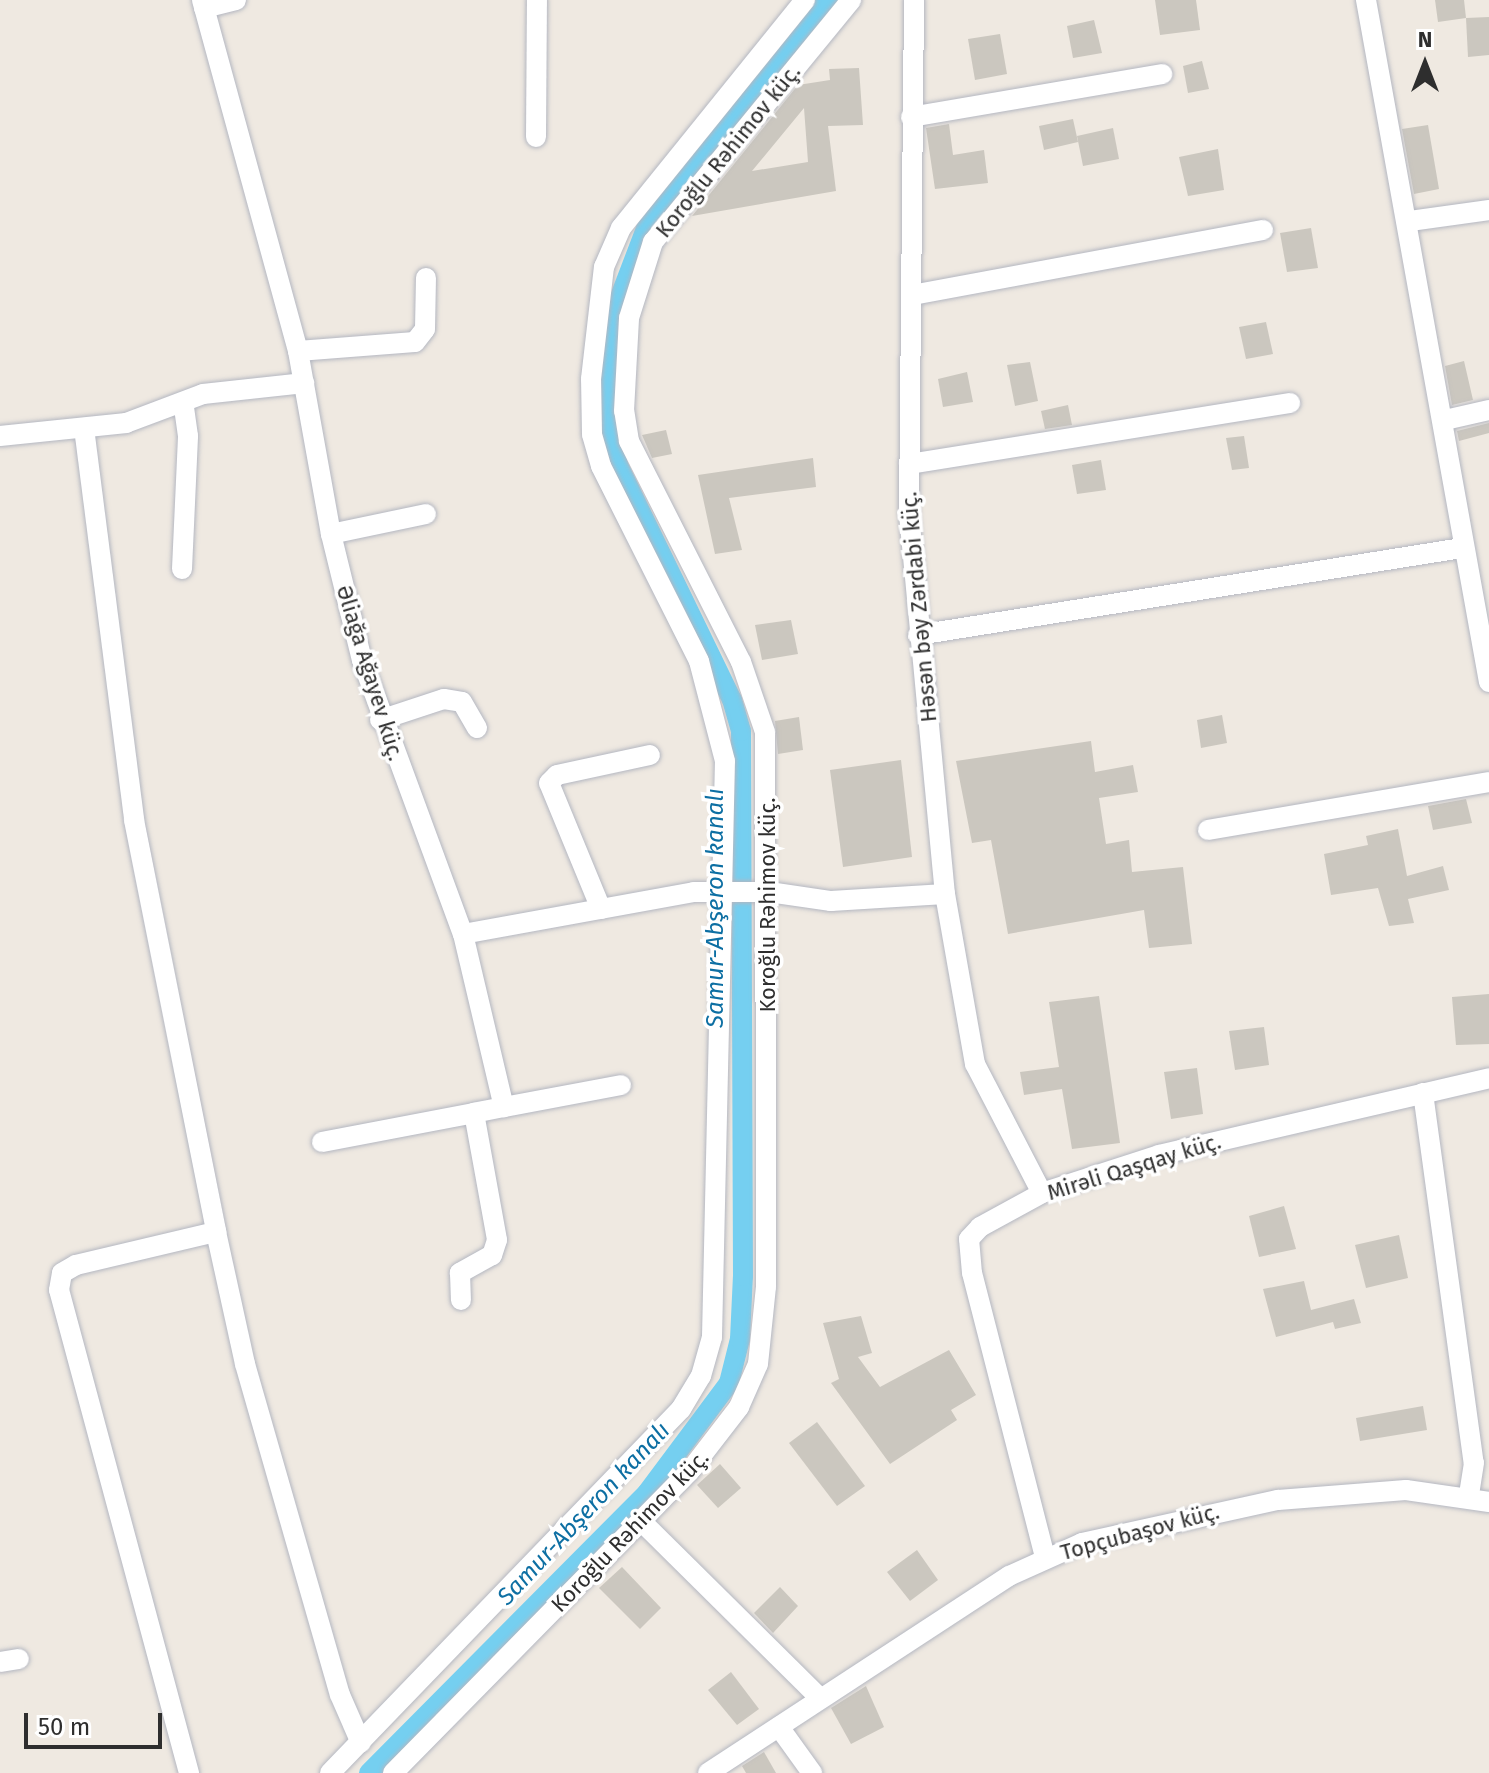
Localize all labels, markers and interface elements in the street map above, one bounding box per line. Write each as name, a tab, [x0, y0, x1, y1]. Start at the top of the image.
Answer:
north arrow	[1385, 24, 1465, 104]
text: N	[1418, 26, 1432, 53]
street label: Koroğlu Rəhimov küç.	[650, 59, 806, 243]
street label: Həsən bəy Zərdabi küç.	[896, 491, 942, 723]
street label: Əliağa Ağayev küç.	[331, 582, 409, 764]
water label: Samur-Abşeron kanalı	[702, 788, 730, 1028]
street label: Koroğlu Rəhimov küç.	[755, 797, 781, 1013]
street label: Mirəli Qaşqay küç.	[1044, 1128, 1224, 1206]
water label: Samur-Abşeron kanalı	[492, 1417, 676, 1611]
street label: Koroğlu Rəhimov küç.	[546, 1444, 714, 1618]
street label: Topçubaşov küç.	[1058, 1498, 1222, 1566]
scale bar	[28, 1697, 166, 1747]
text: 50 m	[38, 1713, 90, 1741]

